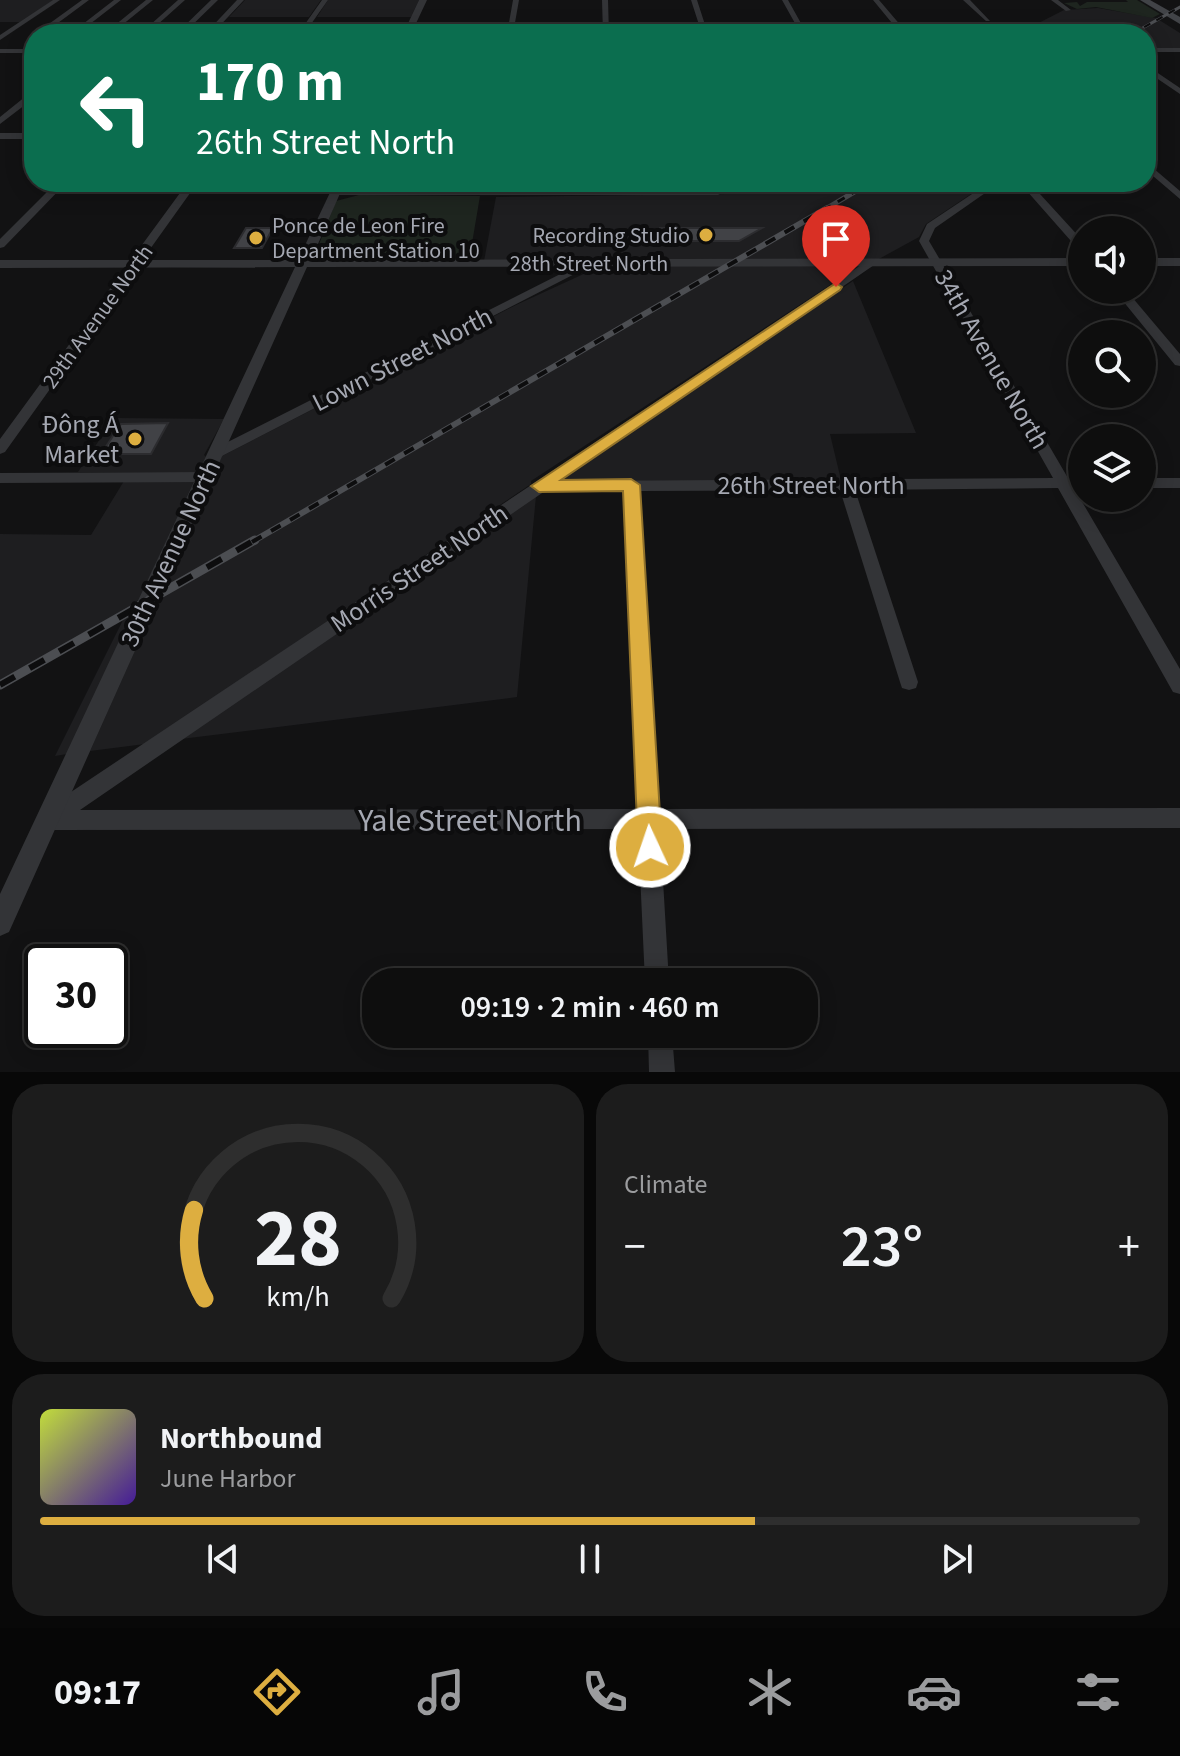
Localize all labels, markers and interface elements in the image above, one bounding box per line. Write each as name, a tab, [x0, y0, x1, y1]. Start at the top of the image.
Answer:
text: 170 m	[196, 43, 344, 122]
icon: left	[64, 56, 168, 160]
text: 26th Street North	[196, 117, 455, 168]
pin	[802, 205, 870, 287]
place label: Ponce de Leon Fire Department Station 10	[272, 210, 480, 267]
map controls	[1068, 216, 1156, 512]
button: sound	[1068, 216, 1156, 304]
icon: arrive	[814, 217, 858, 261]
place label: Recording Studio	[533, 220, 690, 252]
marker: Recording Studio	[697, 226, 715, 244]
marker: Ponce de Leon Fire Department Station 10	[247, 229, 265, 247]
street label: 29th Avenue North	[35, 238, 161, 395]
street label: 28th Street North	[510, 248, 668, 280]
street label: 34th Avenue North	[925, 262, 1058, 456]
street label: Lown Street North	[306, 298, 499, 421]
button: search	[1068, 320, 1156, 408]
place label: Đông Á Market	[42, 406, 120, 473]
button: layers	[1068, 424, 1156, 512]
marker: Đông Á Market	[126, 430, 144, 448]
street label: 30th Avenue North	[111, 454, 230, 653]
street label: 26th Street North	[717, 467, 905, 504]
street label: Morris Street North	[323, 495, 515, 642]
street label: Yale Street North	[357, 798, 582, 844]
position arrow	[608, 805, 692, 889]
speed limit sign: 30	[24, 944, 128, 1048]
text: 09:19 · 2 min · 460 m	[460, 986, 720, 1029]
text: Climate	[624, 1166, 708, 1203]
text: 28	[254, 1180, 342, 1298]
text: 23°	[841, 1205, 923, 1290]
text: −	[624, 1216, 646, 1279]
text: +	[1118, 1216, 1140, 1279]
text: km/h	[266, 1277, 330, 1317]
text: Northbound	[160, 1417, 322, 1460]
text: June Harbor	[160, 1460, 296, 1497]
icon: previous	[201, 1537, 245, 1581]
icon: pause	[568, 1537, 612, 1581]
icon: next	[935, 1537, 979, 1581]
icon: directions	[249, 1664, 305, 1720]
icon: music	[413, 1664, 469, 1720]
icon: phone	[577, 1664, 633, 1720]
icon: climate	[742, 1664, 798, 1720]
icon: car	[906, 1664, 962, 1720]
icon: filters	[1070, 1664, 1126, 1720]
text: 09:17	[54, 1667, 141, 1718]

